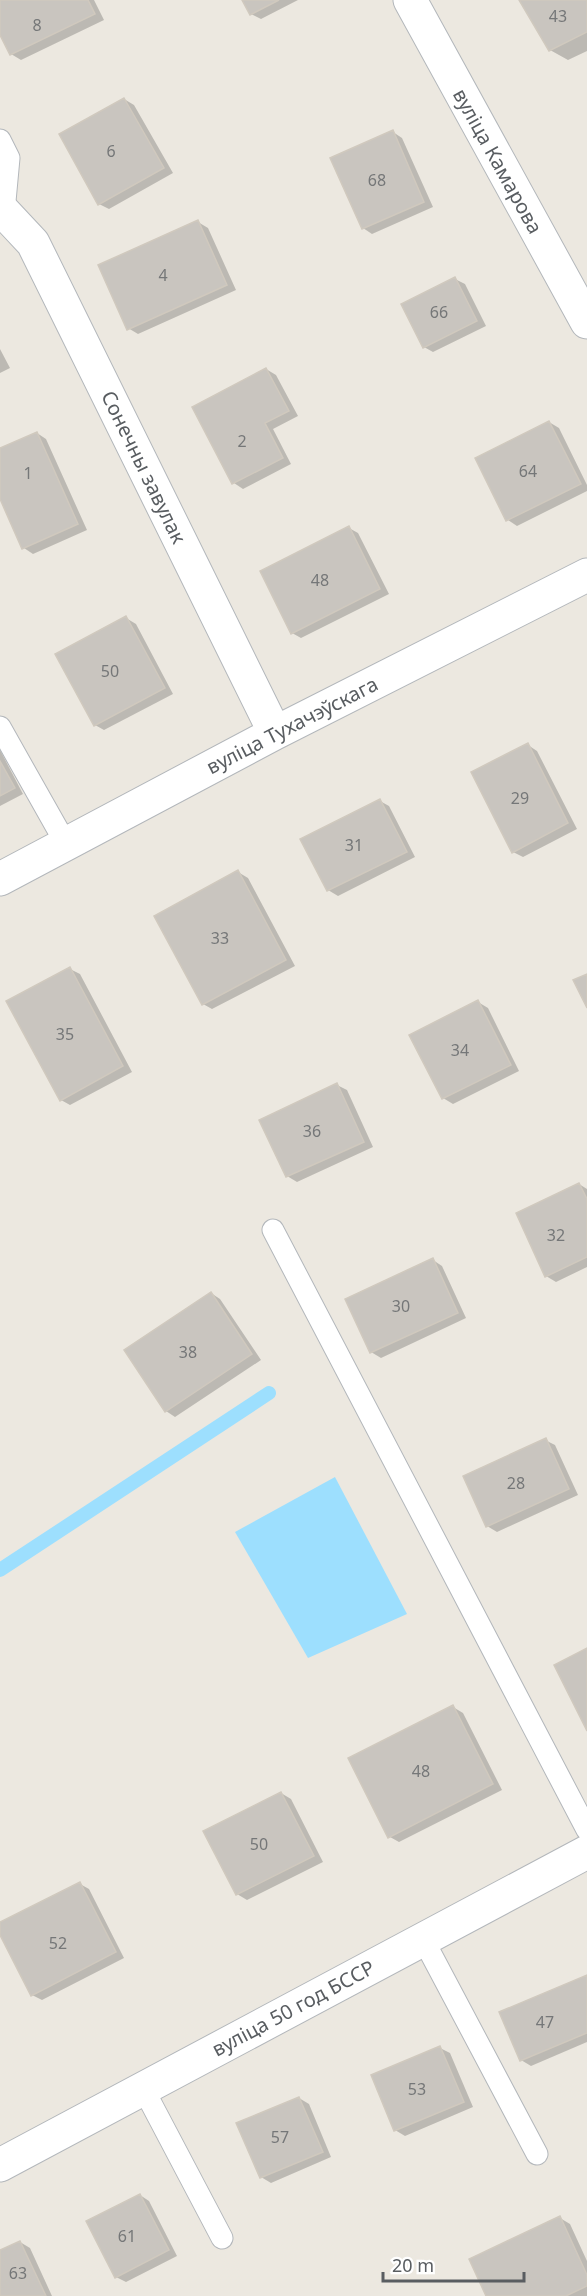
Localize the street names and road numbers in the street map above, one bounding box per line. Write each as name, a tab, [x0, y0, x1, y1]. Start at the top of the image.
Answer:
street label: вуліца Камарова	[447, 84, 549, 238]
street label: Сонечны завулак	[95, 386, 193, 548]
street label: вуліца Тухачэўскага	[202, 670, 382, 780]
street label: вуліца 50 год БССР	[207, 1954, 379, 2062]

